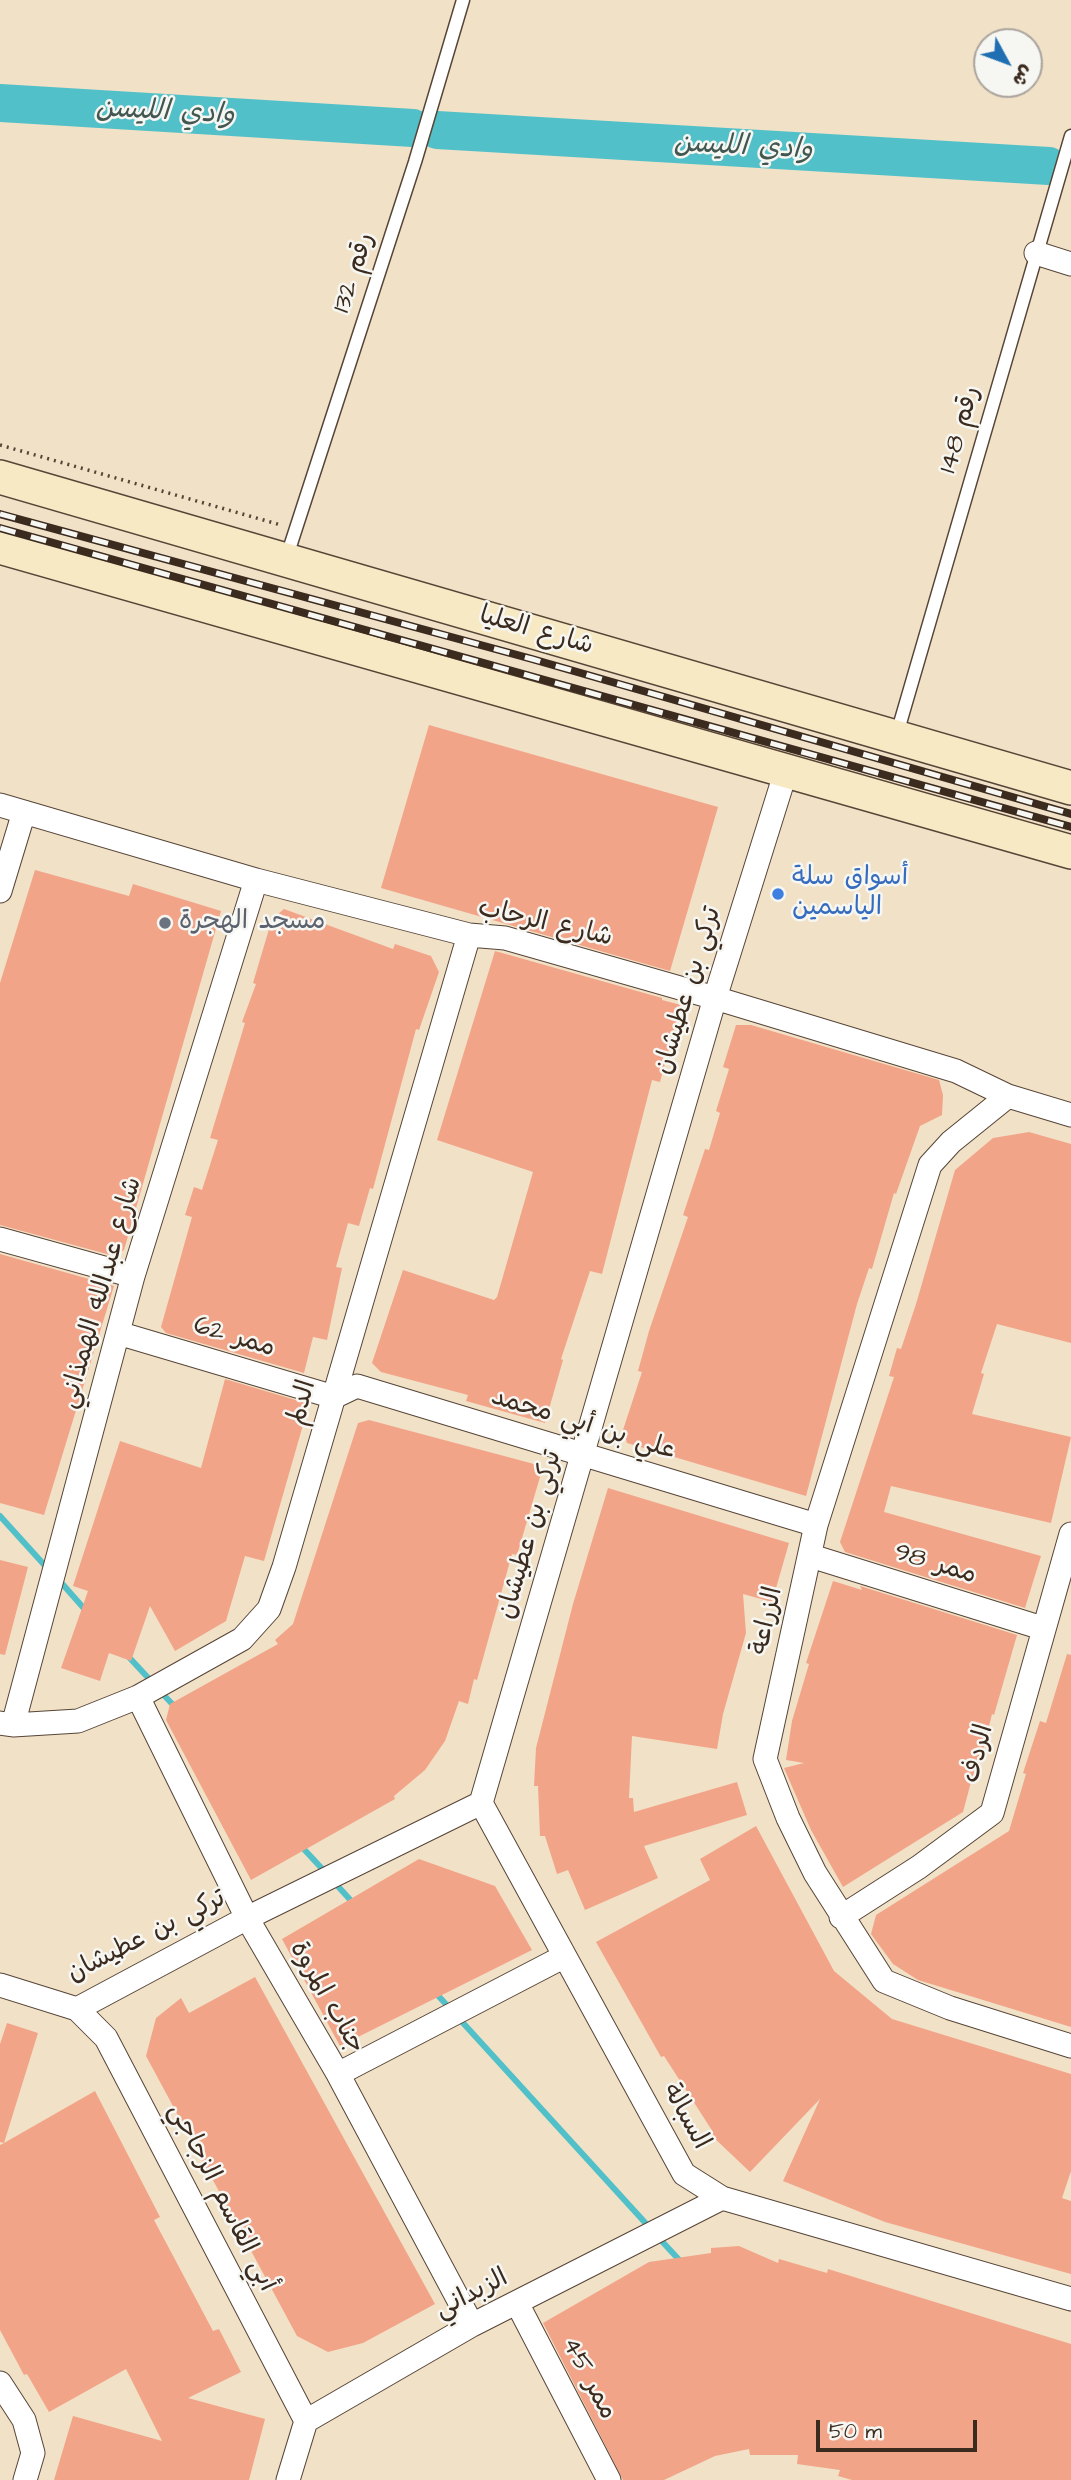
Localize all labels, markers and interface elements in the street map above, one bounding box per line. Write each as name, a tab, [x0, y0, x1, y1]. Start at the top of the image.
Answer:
north arrow	[973, 28, 1043, 98]
text: ش	[1006, 59, 1040, 93]
water label: وادي الليسن	[95, 93, 235, 133]
water label: وادي الليسن	[673, 128, 813, 168]
street label: رقم 132	[327, 229, 383, 317]
street label: رقم 148	[934, 383, 988, 477]
street label: شارع العليا	[475, 601, 597, 663]
place label: أسواق سلة الياسمين	[792, 863, 908, 924]
marker: أسواق سلة الياسمين	[770, 886, 786, 902]
street label: شارع الرحاب	[475, 893, 615, 955]
street label: تركي بن عطيشان	[649, 903, 729, 1079]
place label: مسجد الهجرة	[179, 907, 325, 939]
marker: مسجد الهجرة	[157, 915, 173, 931]
street label: شارع عبدالله الهمذاني	[54, 1174, 150, 1412]
street label: ممر 62	[189, 1311, 279, 1365]
street label: الدلم	[282, 1377, 324, 1429]
street label: علي بن أبي محمد	[487, 1382, 679, 1468]
street label: تركي بن عطيشان	[492, 1447, 570, 1623]
street label: ممر 98	[890, 1538, 980, 1592]
street label: الزراعة	[745, 1584, 791, 1658]
street label: الردف	[956, 1721, 1002, 1787]
street label: تركي بن عطيشان	[63, 1884, 231, 1990]
street label: جناب المروة	[281, 1936, 371, 2060]
street label: السبالة	[654, 2078, 716, 2156]
street label: أبي القاسم الزجاجي	[160, 2099, 282, 2297]
street label: الزبداني	[430, 2263, 514, 2327]
street label: ممر 45	[553, 2333, 623, 2425]
scale bar	[819, 2406, 980, 2450]
text: 50 m	[829, 2417, 882, 2446]

